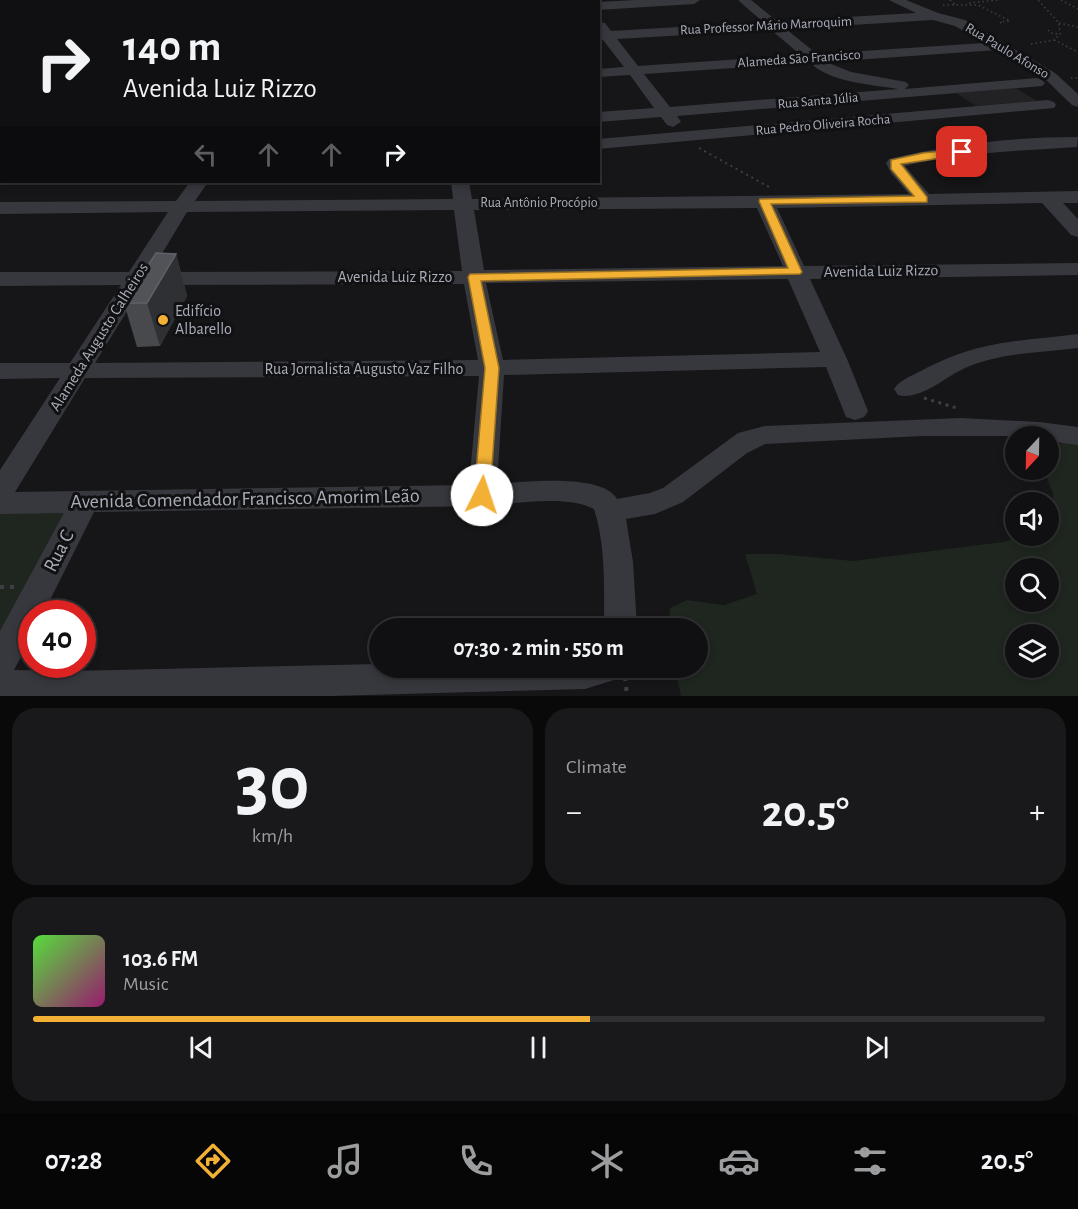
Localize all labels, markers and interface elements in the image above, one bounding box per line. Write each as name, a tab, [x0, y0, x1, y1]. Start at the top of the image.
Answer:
street label: Rua Professor Mário Marroquim	[680, 15, 852, 37]
street label: Rua Paulo Afonso	[963, 21, 1051, 81]
icon: right	[24, 24, 102, 102]
text: 140 m	[123, 26, 221, 68]
street label: Alameda São Francisco	[737, 48, 861, 70]
text: Avenida Luiz Rizzo	[123, 75, 317, 102]
street label: Rua Santa Júlia	[777, 90, 860, 112]
street label: Rua Pedro Oliveira Rocha	[755, 112, 891, 138]
pin	[936, 126, 987, 177]
icon: arrive	[945, 135, 978, 168]
icon: left	[189, 138, 222, 171]
icon: ahead	[252, 138, 285, 171]
icon: ahead	[315, 138, 348, 171]
icon: right	[378, 138, 411, 171]
street label: Rua Antônio Procópio	[480, 196, 598, 210]
street label: Alameda Augusto Calheiros	[47, 260, 151, 414]
street label: Avenida Luiz Rizzo	[823, 262, 939, 280]
street label: Avenida Luiz Rizzo	[338, 269, 453, 285]
place label: Edifício Albarello	[175, 303, 232, 337]
marker: Edifício Albarello	[156, 313, 170, 327]
street label: Rua Jornalista Augusto Vaz Filho	[265, 361, 464, 377]
north arrow	[1005, 426, 1059, 480]
map controls	[1005, 426, 1059, 678]
position arrow	[450, 463, 514, 527]
street label: Avenida Comendador Francisco Amorim Leão	[70, 486, 420, 512]
button: sound	[1005, 492, 1059, 546]
street label: Rua C	[40, 527, 78, 575]
button: search	[1005, 558, 1059, 612]
speed limit sign: 40	[18, 600, 96, 678]
button: layers	[1005, 624, 1059, 678]
text: 07:30 · 2 min · 550 m	[453, 637, 624, 659]
text: 30	[235, 746, 310, 824]
text: Climate	[566, 757, 627, 777]
text: 20.5°	[762, 790, 849, 835]
text: −	[566, 796, 582, 829]
text: +	[1029, 796, 1045, 829]
text: km/h	[252, 826, 293, 846]
text: 103.6 FM	[123, 948, 198, 970]
text: Music	[123, 974, 169, 994]
icon: previous	[185, 1031, 218, 1064]
icon: pause	[522, 1031, 555, 1064]
icon: next	[860, 1031, 893, 1064]
icon: directions	[192, 1140, 234, 1182]
icon: music	[324, 1140, 366, 1182]
icon: phone	[455, 1140, 497, 1182]
icon: climate	[586, 1140, 628, 1182]
icon: car	[718, 1140, 760, 1182]
icon: filters	[849, 1140, 891, 1182]
text: 07:28	[45, 1147, 103, 1174]
text: 20.5°	[981, 1147, 1033, 1174]

